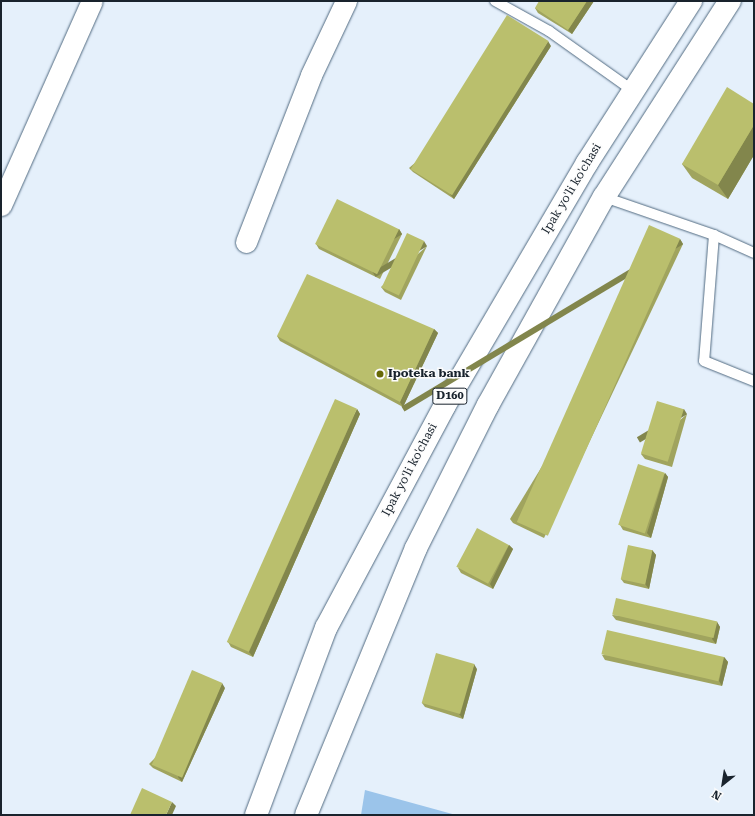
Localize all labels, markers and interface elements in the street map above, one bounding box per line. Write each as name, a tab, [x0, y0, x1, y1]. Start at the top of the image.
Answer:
street label: Ipak yo'li ko'chasi	[539, 141, 605, 237]
place label: Ipoteka bank	[388, 367, 470, 381]
marker: Ipoteka bank	[375, 369, 385, 379]
road number: D160	[432, 387, 468, 405]
street label: Ipak yo'li ko'chasi	[379, 421, 441, 519]
north arrow	[703, 764, 743, 804]
text: N	[710, 787, 724, 803]

